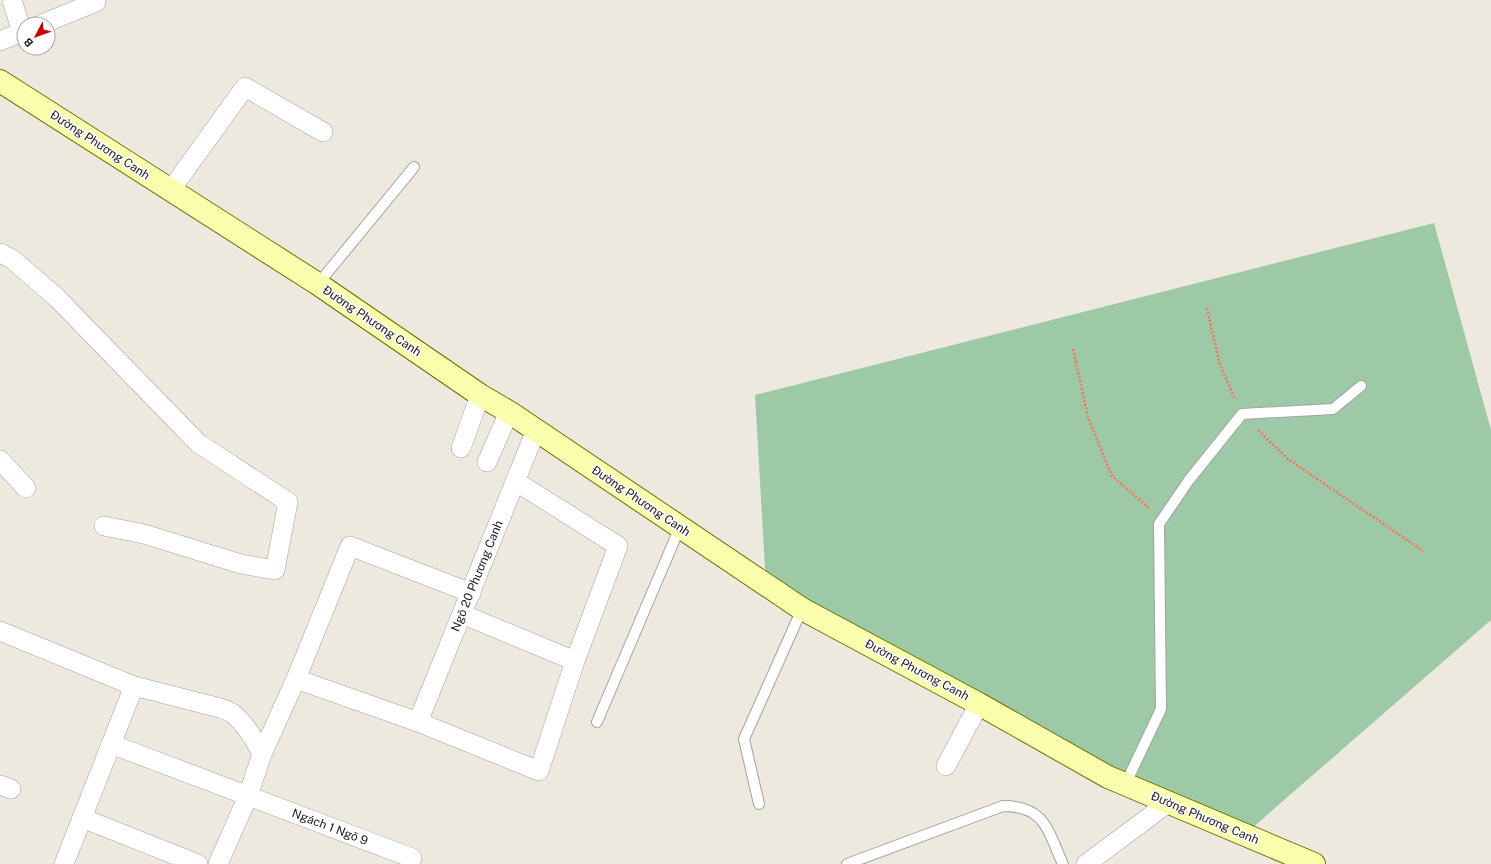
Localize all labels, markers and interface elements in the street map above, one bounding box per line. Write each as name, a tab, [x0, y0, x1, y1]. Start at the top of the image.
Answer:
north arrow	[16, 16, 56, 56]
text: B	[21, 35, 35, 49]
street label: Đường Phương Canh	[48, 108, 152, 182]
street label: Đường Phương Canh	[320, 283, 424, 359]
street label: Đường Phương Canh	[589, 463, 693, 539]
street label: Ngõ 20 Phương Canh	[448, 518, 506, 634]
street label: Đường Phương Canh	[863, 637, 972, 703]
street label: Đường Phương Canh	[1149, 789, 1261, 847]
street label: Ngách 1 Ngõ 9	[290, 806, 370, 848]

